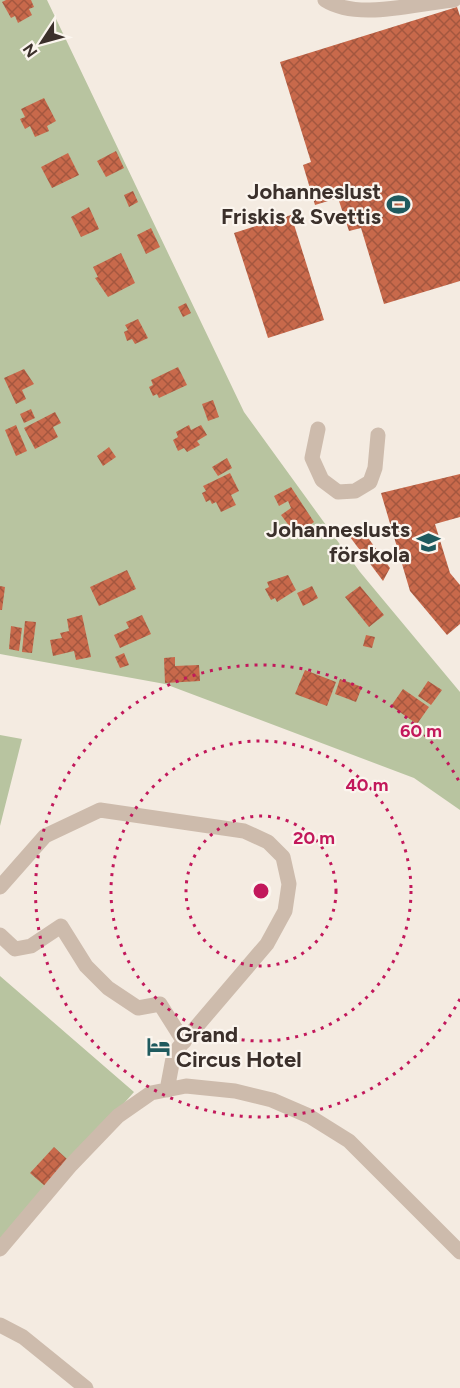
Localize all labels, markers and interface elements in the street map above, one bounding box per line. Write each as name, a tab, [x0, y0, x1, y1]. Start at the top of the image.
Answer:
north arrow	[12, 12, 72, 72]
text: N	[19, 40, 42, 61]
place label: Johanneslust Friskis & Svettis	[221, 178, 381, 230]
sports icon: Johanneslust Friskis & Svettis	[386, 191, 412, 217]
place label: Johanneslusts förskola	[266, 516, 410, 568]
school or university icon: Johanneslusts förskola	[415, 529, 441, 555]
text: 60 m	[400, 720, 442, 742]
text: 40 m	[345, 774, 389, 796]
text: 20 m	[293, 827, 335, 849]
centre of rings	[251, 881, 271, 901]
place label: Grand Circus Hotel	[176, 1021, 302, 1073]
hotel icon: Grand Circus Hotel	[145, 1034, 171, 1060]

